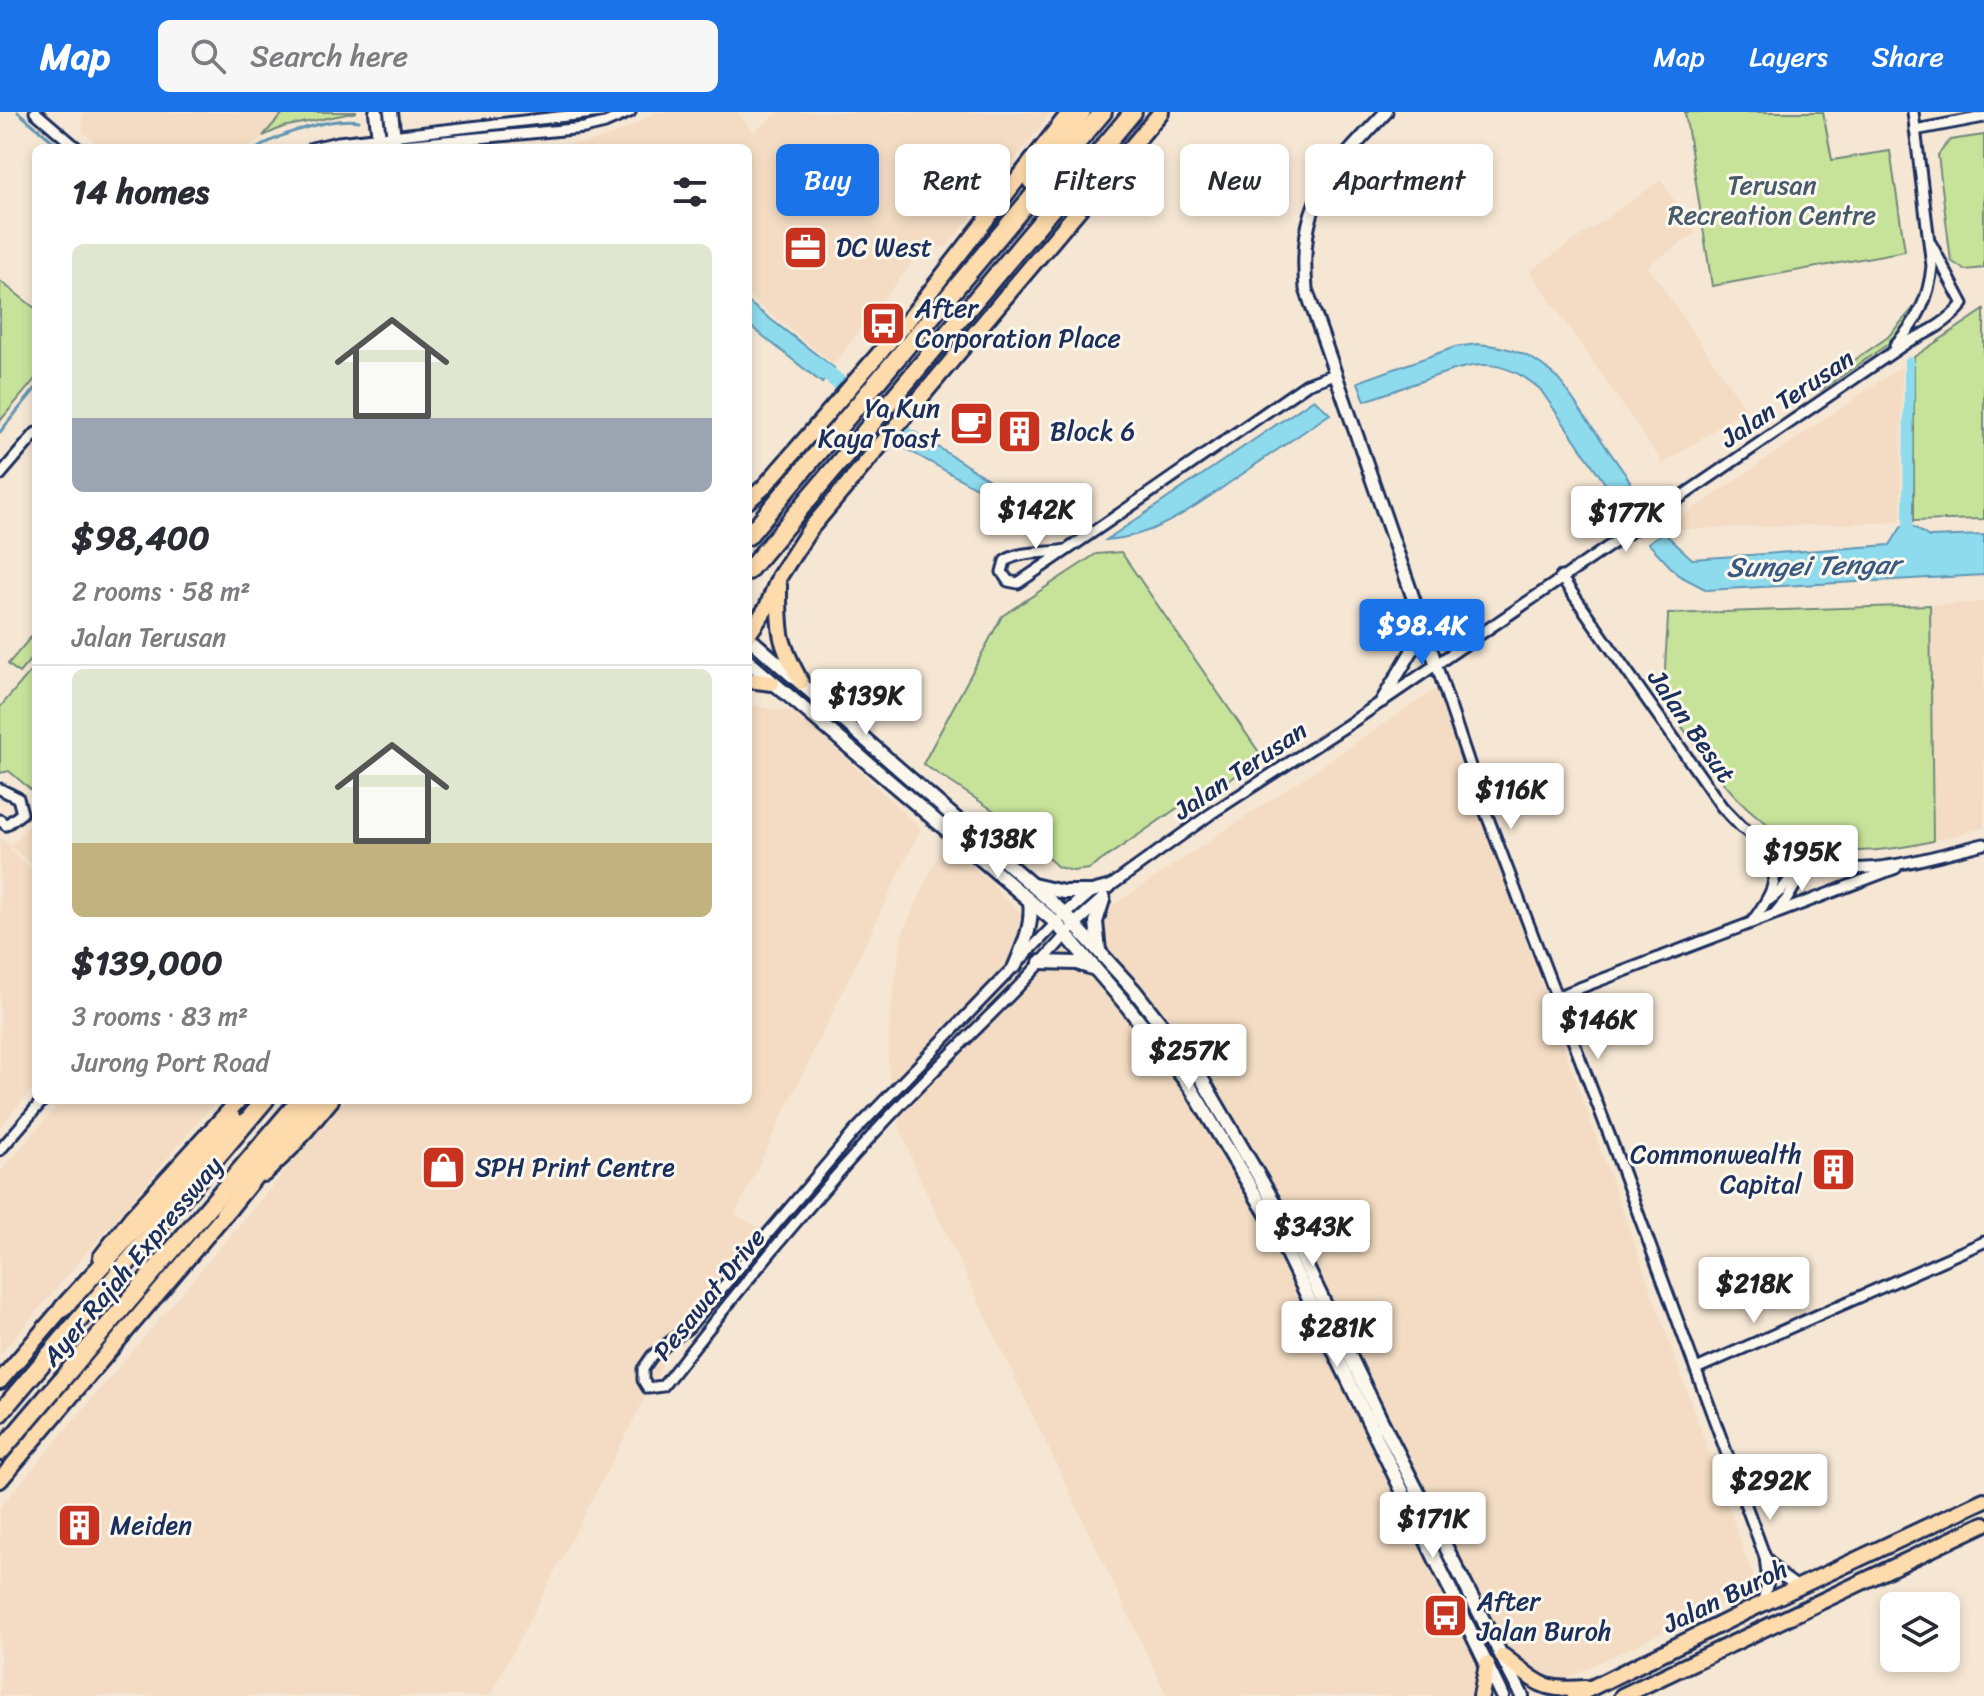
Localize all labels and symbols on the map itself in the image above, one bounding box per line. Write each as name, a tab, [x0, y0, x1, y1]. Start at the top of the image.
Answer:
park label: Terusan Recreation Centre	[1668, 162, 1876, 238]
office icon: DC West	[781, 223, 829, 271]
place label: DC West	[836, 224, 932, 270]
place label: After Corporation Place	[914, 285, 1121, 361]
bus stop icon: After Corporation Place	[860, 299, 908, 347]
street label: Jalan Terusan	[1709, 336, 1864, 461]
place label: Ya Kun Kaya Toast	[818, 385, 942, 461]
cafe icon: Ya Kun Kaya Toast	[947, 399, 995, 447]
building icon: Block 6	[995, 407, 1043, 455]
place label: Block 6	[1050, 408, 1135, 454]
pin: $142K	[980, 483, 1092, 551]
pin: $177K	[1570, 486, 1682, 554]
water label: Sungei Tengar	[1726, 539, 1906, 592]
pin: $98.4K	[1357, 599, 1487, 667]
street label: Jalan Besut	[1635, 658, 1749, 793]
pin: $139K	[810, 669, 922, 737]
street label: Jalan Terusan	[1162, 708, 1317, 833]
pin: $116K	[1455, 763, 1567, 831]
pin: $138K	[942, 812, 1054, 880]
pin: $195K	[1746, 825, 1858, 893]
pin: $146K	[1542, 993, 1654, 1061]
pin: $257K	[1133, 1024, 1245, 1092]
place label: Commonwealth Capital	[1630, 1131, 1803, 1207]
shop icon: SPH Print Centre	[420, 1143, 468, 1191]
place label: SPH Print Centre	[475, 1144, 675, 1190]
street label: Ayer Rajah Expressway	[29, 1145, 235, 1378]
building icon: Commonwealth Capital	[1809, 1145, 1857, 1193]
pin: $343K	[1257, 1200, 1369, 1268]
street label: Pesawat Drive	[640, 1217, 778, 1371]
pin: $218K	[1698, 1257, 1810, 1325]
pin: $281K	[1281, 1301, 1393, 1369]
pin: $292K	[1714, 1454, 1826, 1522]
pin: $171K	[1377, 1492, 1489, 1560]
building icon: Meiden	[55, 1501, 103, 1549]
place label: Meiden	[110, 1502, 192, 1548]
street label: Jalan Buroh	[1654, 1546, 1796, 1647]
place label: After Jalan Buroh	[1476, 1578, 1612, 1654]
bus stop icon: After Jalan Buroh	[1422, 1592, 1470, 1640]

